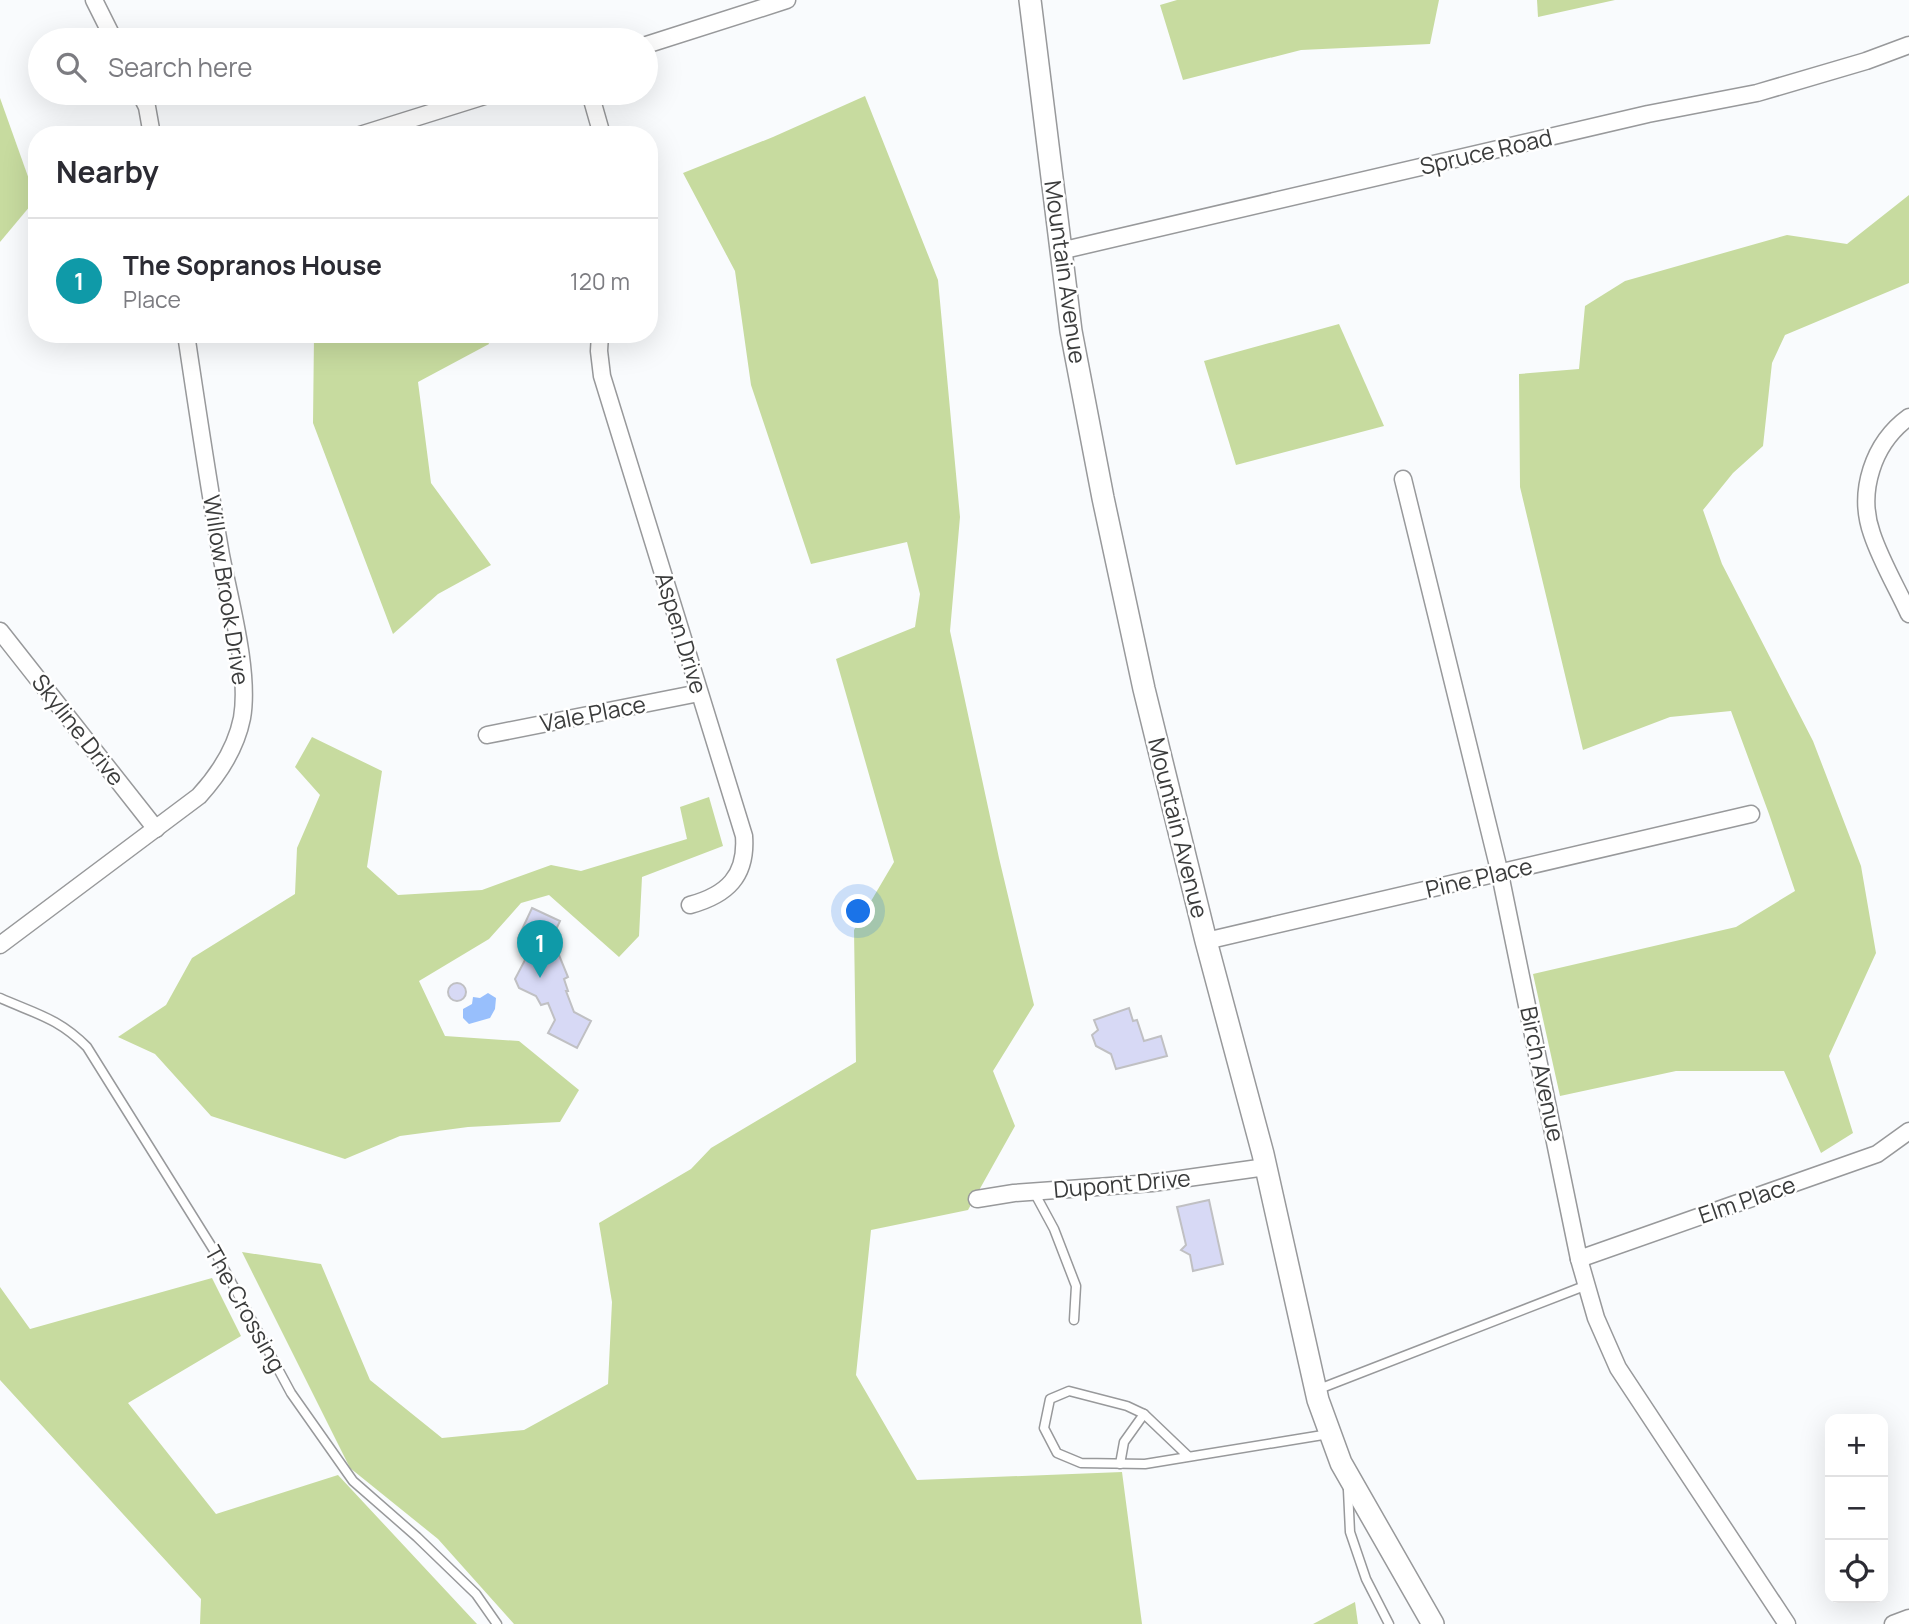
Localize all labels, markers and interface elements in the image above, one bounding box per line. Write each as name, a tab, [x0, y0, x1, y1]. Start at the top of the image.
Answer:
search box	[28, 28, 658, 105]
icon: search	[52, 48, 90, 86]
text: Search here	[108, 49, 253, 85]
street label: Spruce Road	[1417, 120, 1555, 182]
text: Nearby	[56, 151, 159, 192]
street label: Mountain Avenue	[1037, 178, 1095, 366]
text: The Sopranos House	[123, 247, 382, 283]
text: 1	[74, 265, 84, 297]
text: 120 m	[570, 265, 630, 297]
text: Place	[123, 283, 181, 315]
street label: Willow Brook Drive	[196, 493, 258, 687]
street label: Aspen Drive	[648, 568, 716, 697]
street label: Skyline Drive	[25, 667, 133, 792]
street label: Vale Place	[537, 687, 648, 739]
street label: Mountain Avenue	[1141, 734, 1217, 921]
street label: Pine Place	[1422, 849, 1535, 905]
your location	[841, 894, 875, 928]
pin: 1	[517, 920, 563, 978]
street label: Birch Avenue	[1513, 1003, 1573, 1144]
street label: Dupont Drive	[1052, 1161, 1192, 1205]
street label: Elm Place	[1694, 1168, 1799, 1231]
street label: The Crossing	[198, 1239, 294, 1378]
map controls	[1825, 1414, 1888, 1603]
button: +	[1825, 1414, 1888, 1477]
button: −	[1825, 1477, 1888, 1540]
button: locate	[1825, 1540, 1888, 1603]

